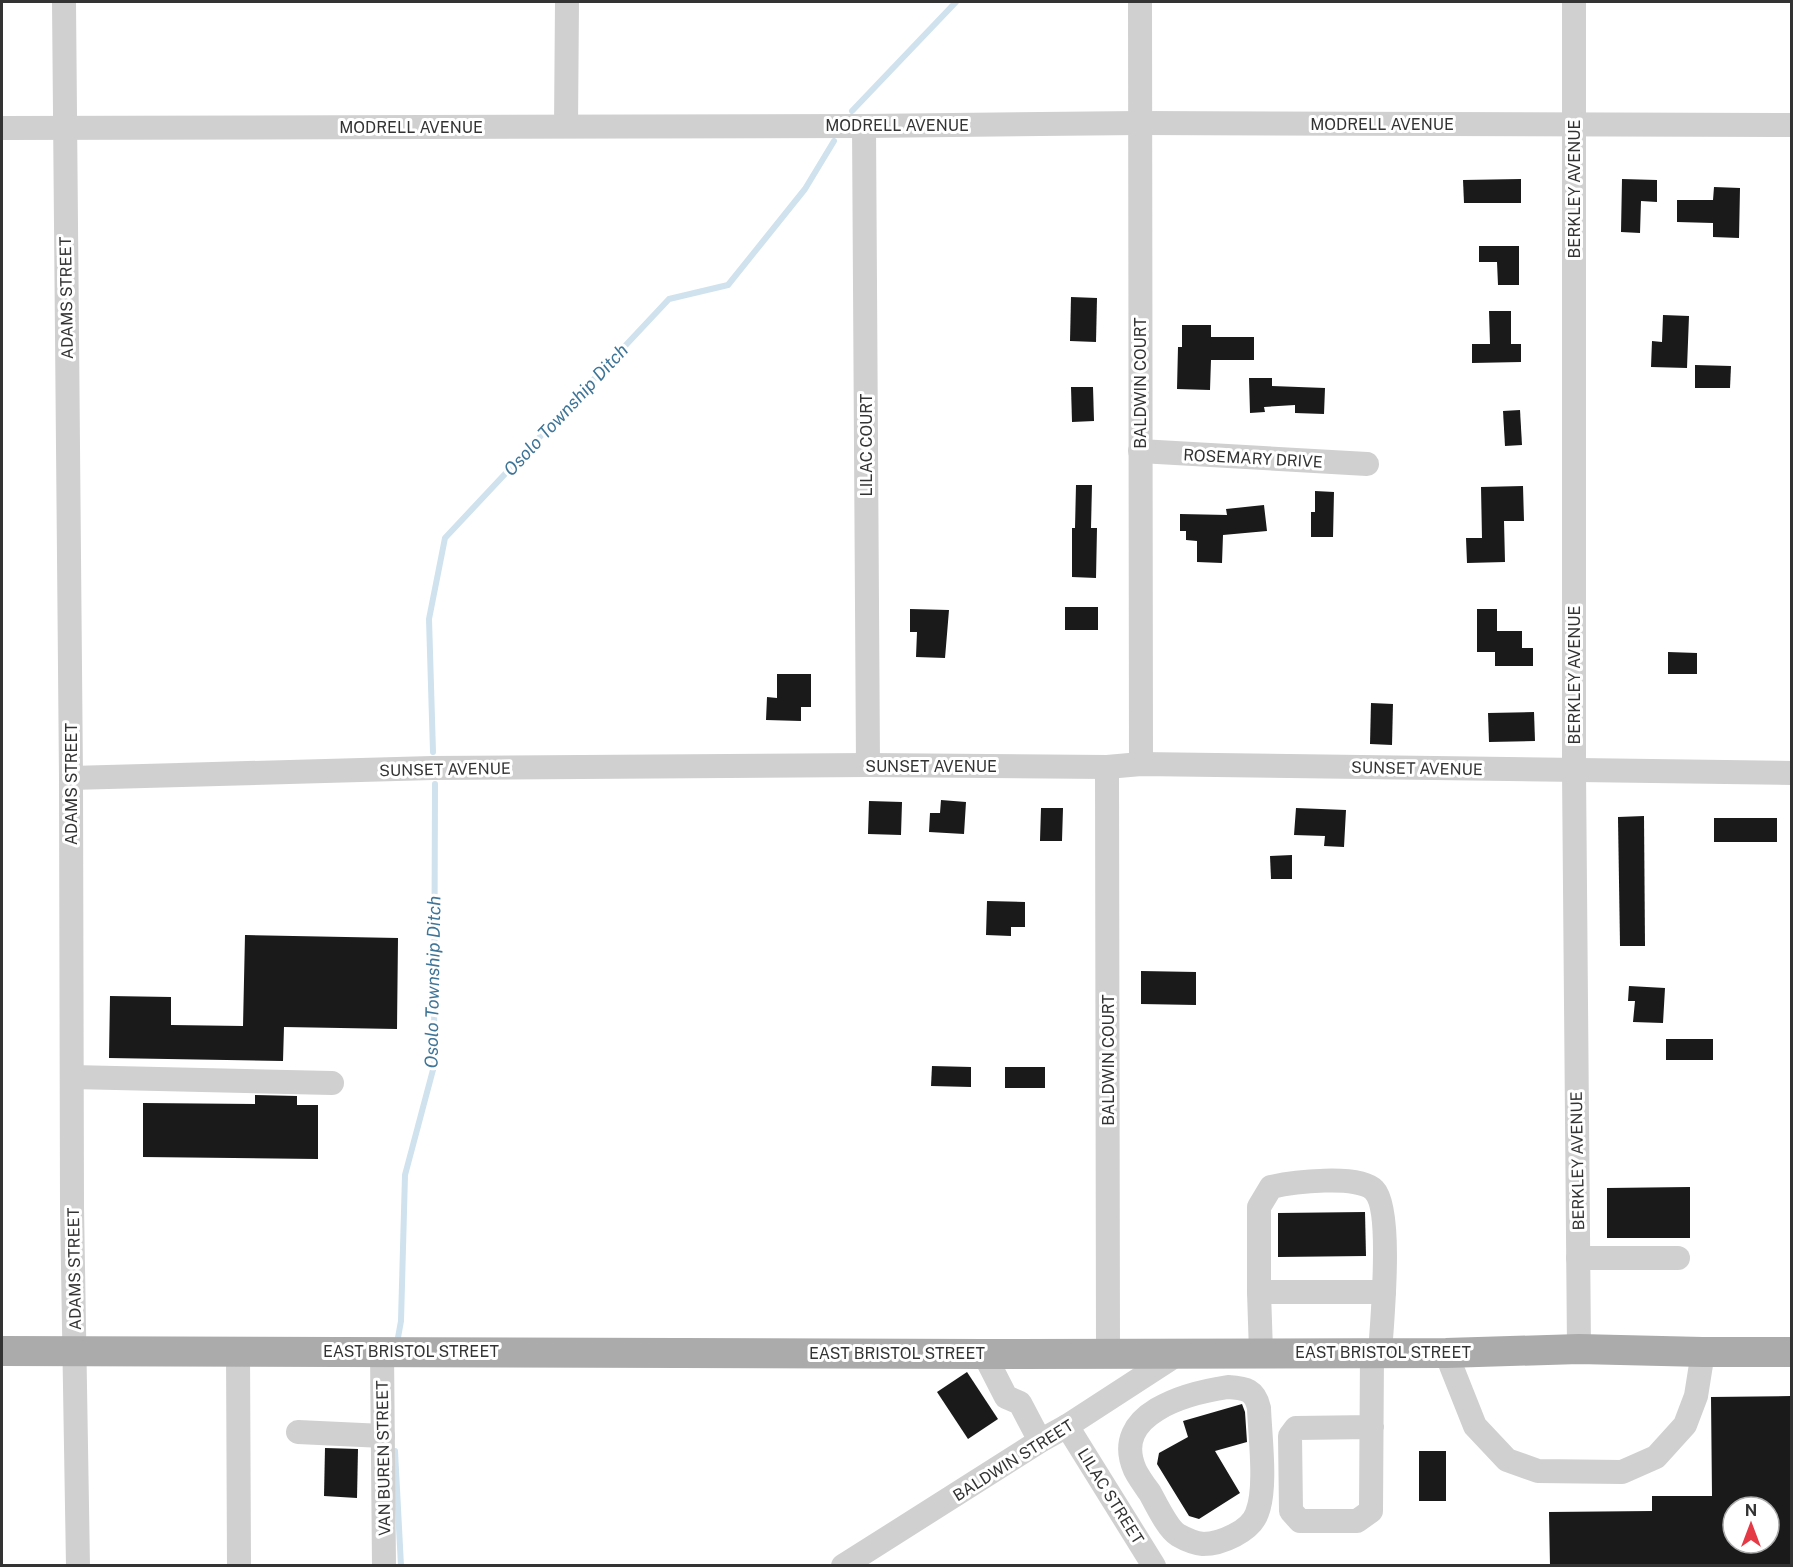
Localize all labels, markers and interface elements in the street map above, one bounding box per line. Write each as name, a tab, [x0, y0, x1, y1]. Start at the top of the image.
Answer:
street label: MODRELL AVENUE	[1310, 115, 1454, 134]
street label: MODRELL AVENUE	[825, 116, 969, 135]
street label: MODRELL AVENUE	[339, 118, 483, 137]
street label: BERKLEY AVENUE	[1565, 120, 1584, 258]
street label: ADAMS STREET	[56, 236, 77, 359]
street label: BALDWIN COURT	[1131, 317, 1150, 449]
water label: Osolo Township Ditch	[499, 339, 632, 480]
street label: LILAC COURT	[857, 393, 876, 496]
street label: ROSEMARY DRIVE	[1183, 445, 1323, 472]
street label: BERKLEY AVENUE	[1565, 606, 1584, 744]
street label: ADAMS STREET	[62, 722, 81, 845]
street label: SUNSET AVENUE	[865, 757, 997, 776]
street label: SUNSET AVENUE	[1351, 758, 1483, 779]
street label: SUNSET AVENUE	[379, 759, 511, 780]
water label: Osolo Township Ditch	[420, 896, 445, 1068]
street label: BALDWIN COURT	[1099, 994, 1118, 1126]
street label: BERKLEY AVENUE	[1567, 1091, 1588, 1231]
street label: ADAMS STREET	[64, 1207, 85, 1330]
street label: EAST BRISTOL STREET	[323, 1342, 500, 1361]
street label: EAST BRISTOL STREET	[1295, 1343, 1472, 1362]
street label: EAST BRISTOL STREET	[809, 1344, 986, 1363]
street label: VAN BUREN STREET	[373, 1380, 394, 1536]
street label: BALDWIN STREET	[950, 1415, 1077, 1505]
street label: LILAC STREET	[1074, 1445, 1148, 1548]
north arrow	[1721, 1495, 1781, 1555]
text: N	[1745, 1501, 1757, 1520]

